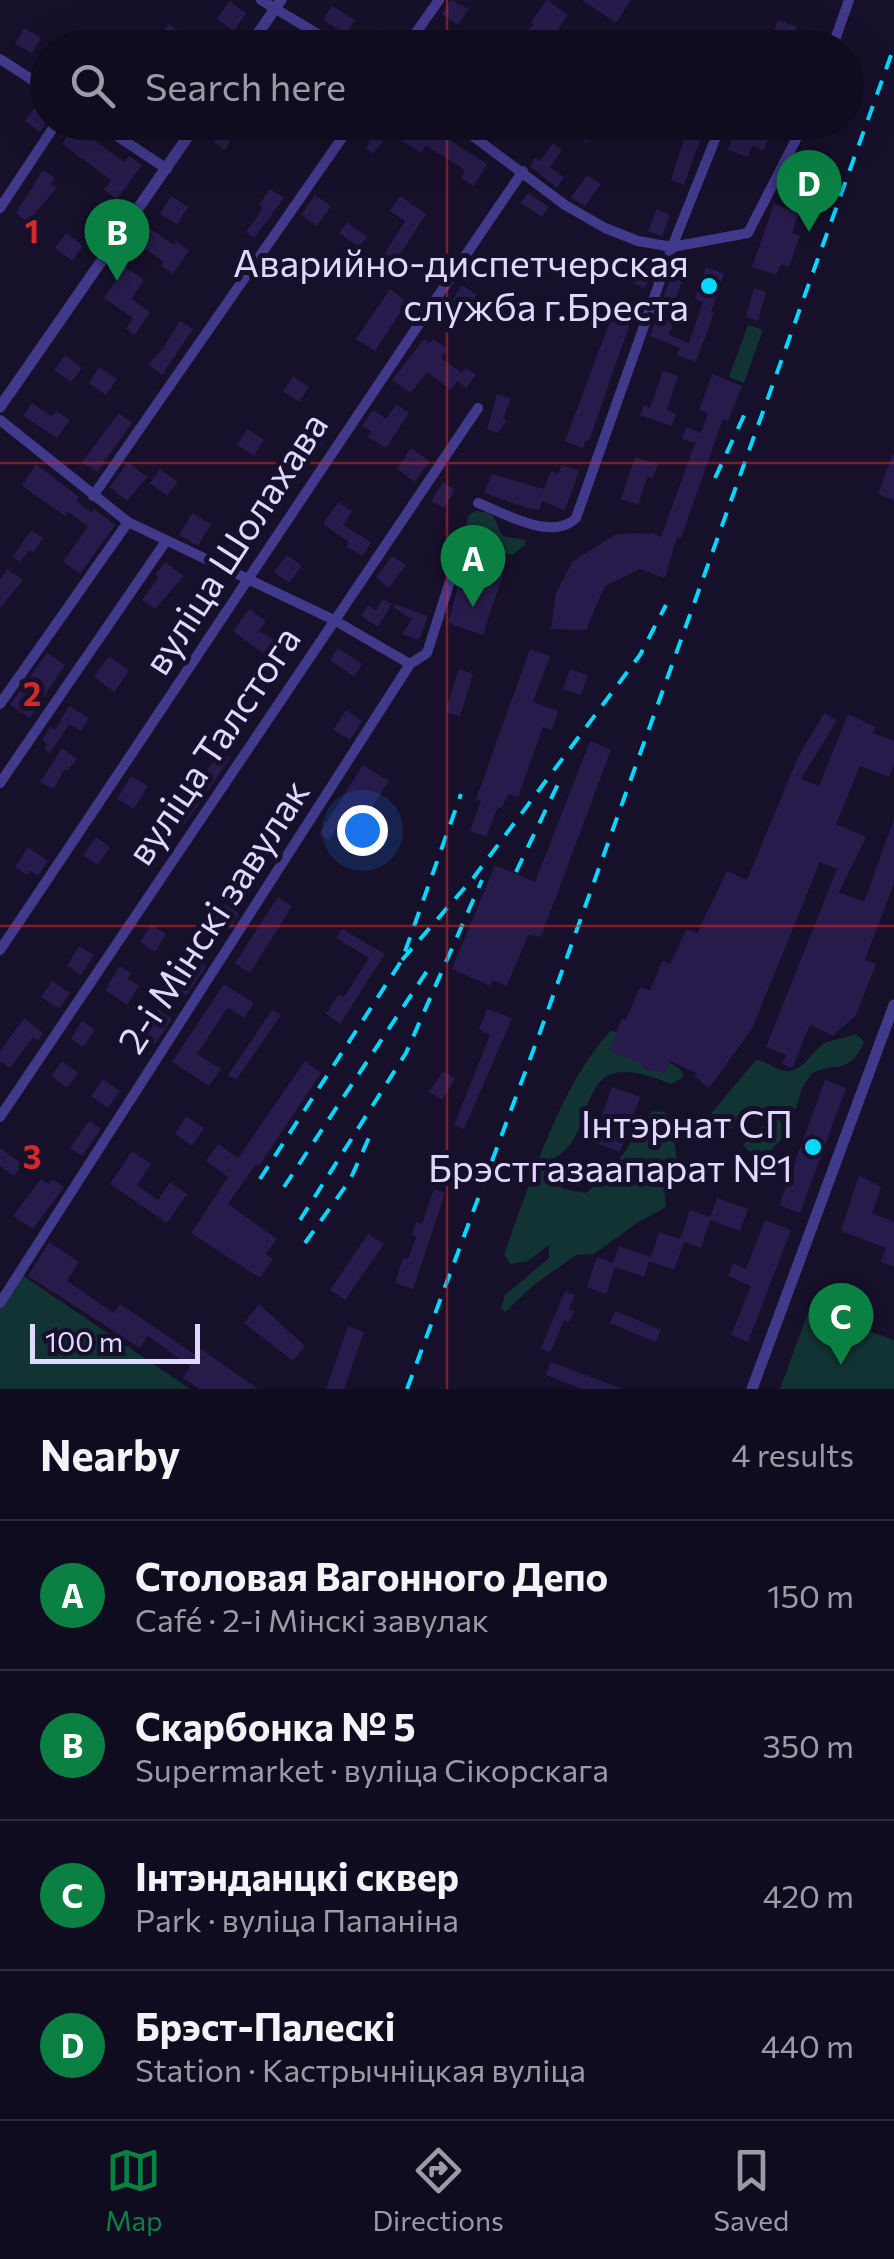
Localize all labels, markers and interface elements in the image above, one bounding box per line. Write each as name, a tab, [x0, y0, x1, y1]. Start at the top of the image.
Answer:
search box	[30, 30, 864, 140]
icon: search	[65, 58, 120, 113]
text: Search here	[145, 62, 346, 109]
pin: D	[776, 150, 842, 232]
pin: B	[84, 198, 150, 281]
text: 1	[25, 210, 39, 250]
place label: Аварийно-диспетчерская служба г.Бреста	[233, 238, 689, 329]
marker: Аварийно-диспетчерская служба г.Бреста	[698, 275, 720, 297]
street label: вуліца Шолахава	[132, 403, 336, 682]
pin: A	[440, 524, 506, 607]
street label: вуліца Талстога	[115, 616, 309, 873]
text: 2	[23, 673, 41, 713]
street label: 2-і Мінскі завулак	[106, 770, 318, 1061]
your location	[337, 805, 388, 856]
place label: Інтэрнат СП Брэстгазаапарат №1	[428, 1099, 793, 1190]
text: 3	[23, 1136, 41, 1176]
marker: Інтэрнат СП Брэстгазаапарат №1	[802, 1136, 824, 1158]
pin: C	[808, 1282, 874, 1365]
scale bar	[30, 1319, 200, 1364]
text: 100 m	[45, 1324, 123, 1358]
text: Nearby	[40, 1428, 180, 1480]
text: 4 results	[731, 1434, 854, 1474]
text: Столовая Вагонного Депо	[135, 1552, 608, 1599]
text: A	[61, 1575, 84, 1615]
text: 150 m	[767, 1575, 854, 1615]
text: Café · 2-і Мінскі завулак	[135, 1599, 489, 1639]
text: Скарбонка № 5	[135, 1702, 416, 1749]
text: B	[62, 1725, 83, 1765]
text: 350 m	[762, 1725, 854, 1765]
text: Supermarket · вуліца Сікорскага	[135, 1749, 609, 1789]
text: Інтэнданцкі сквер	[135, 1852, 459, 1899]
text: C	[62, 1875, 83, 1915]
text: 420 m	[763, 1875, 854, 1915]
text: Park · вуліца Папаніна	[135, 1899, 459, 1939]
text: Брэст-Палескі	[135, 2002, 395, 2049]
text: D	[61, 2025, 84, 2065]
text: 440 m	[761, 2025, 854, 2065]
text: Station · Кастрычніцкая вуліца	[135, 2049, 586, 2089]
tab: Map	[105, 2143, 163, 2237]
tab: Directions	[372, 2143, 504, 2237]
tab: Saved	[714, 2143, 789, 2237]

